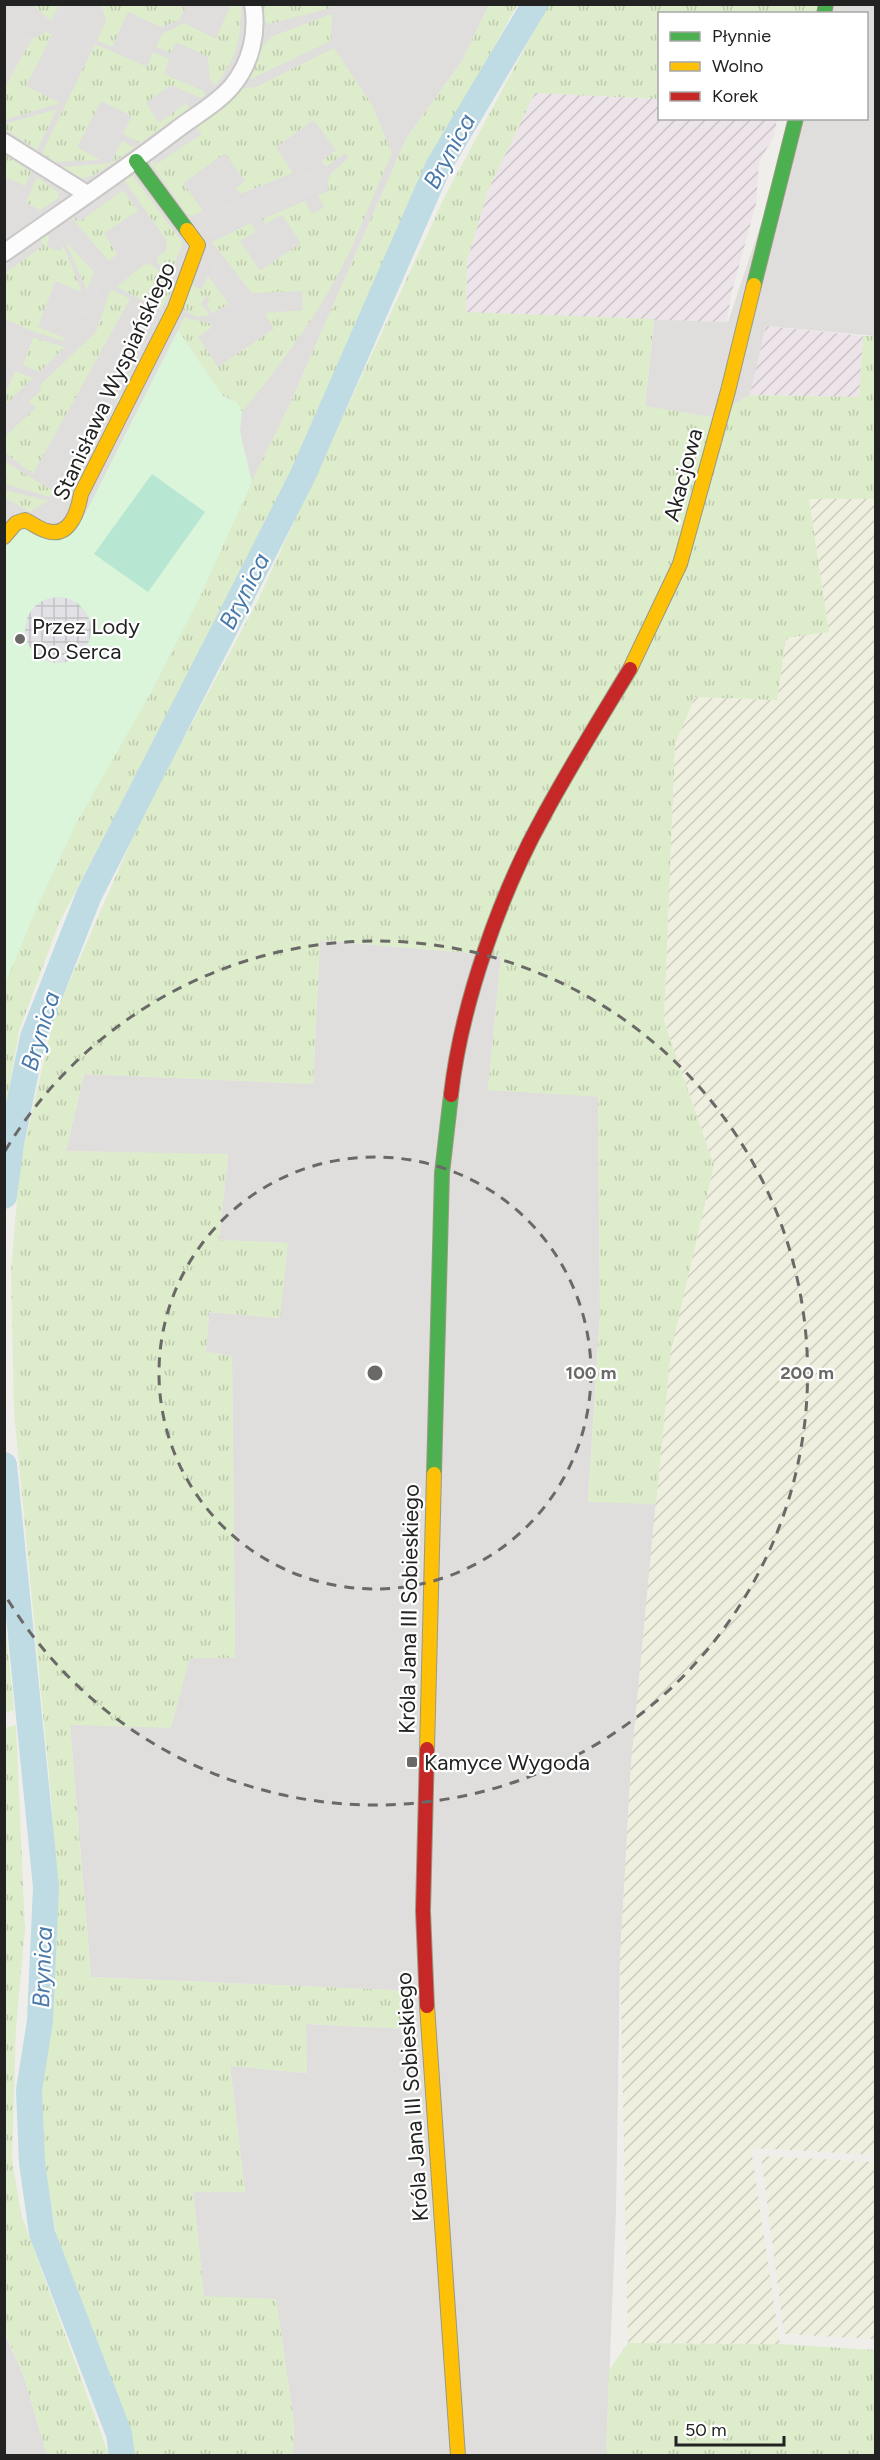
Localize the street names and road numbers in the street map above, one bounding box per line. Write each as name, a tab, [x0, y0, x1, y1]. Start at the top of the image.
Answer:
street label: Stanisława Wyspiańskiego	[47, 258, 181, 504]
street label: Akacjowa	[658, 426, 708, 524]
street label: Króla Jana III Sobieskiego	[393, 1484, 425, 1734]
street label: Króla Jana III Sobieskiego	[390, 1971, 434, 2223]

